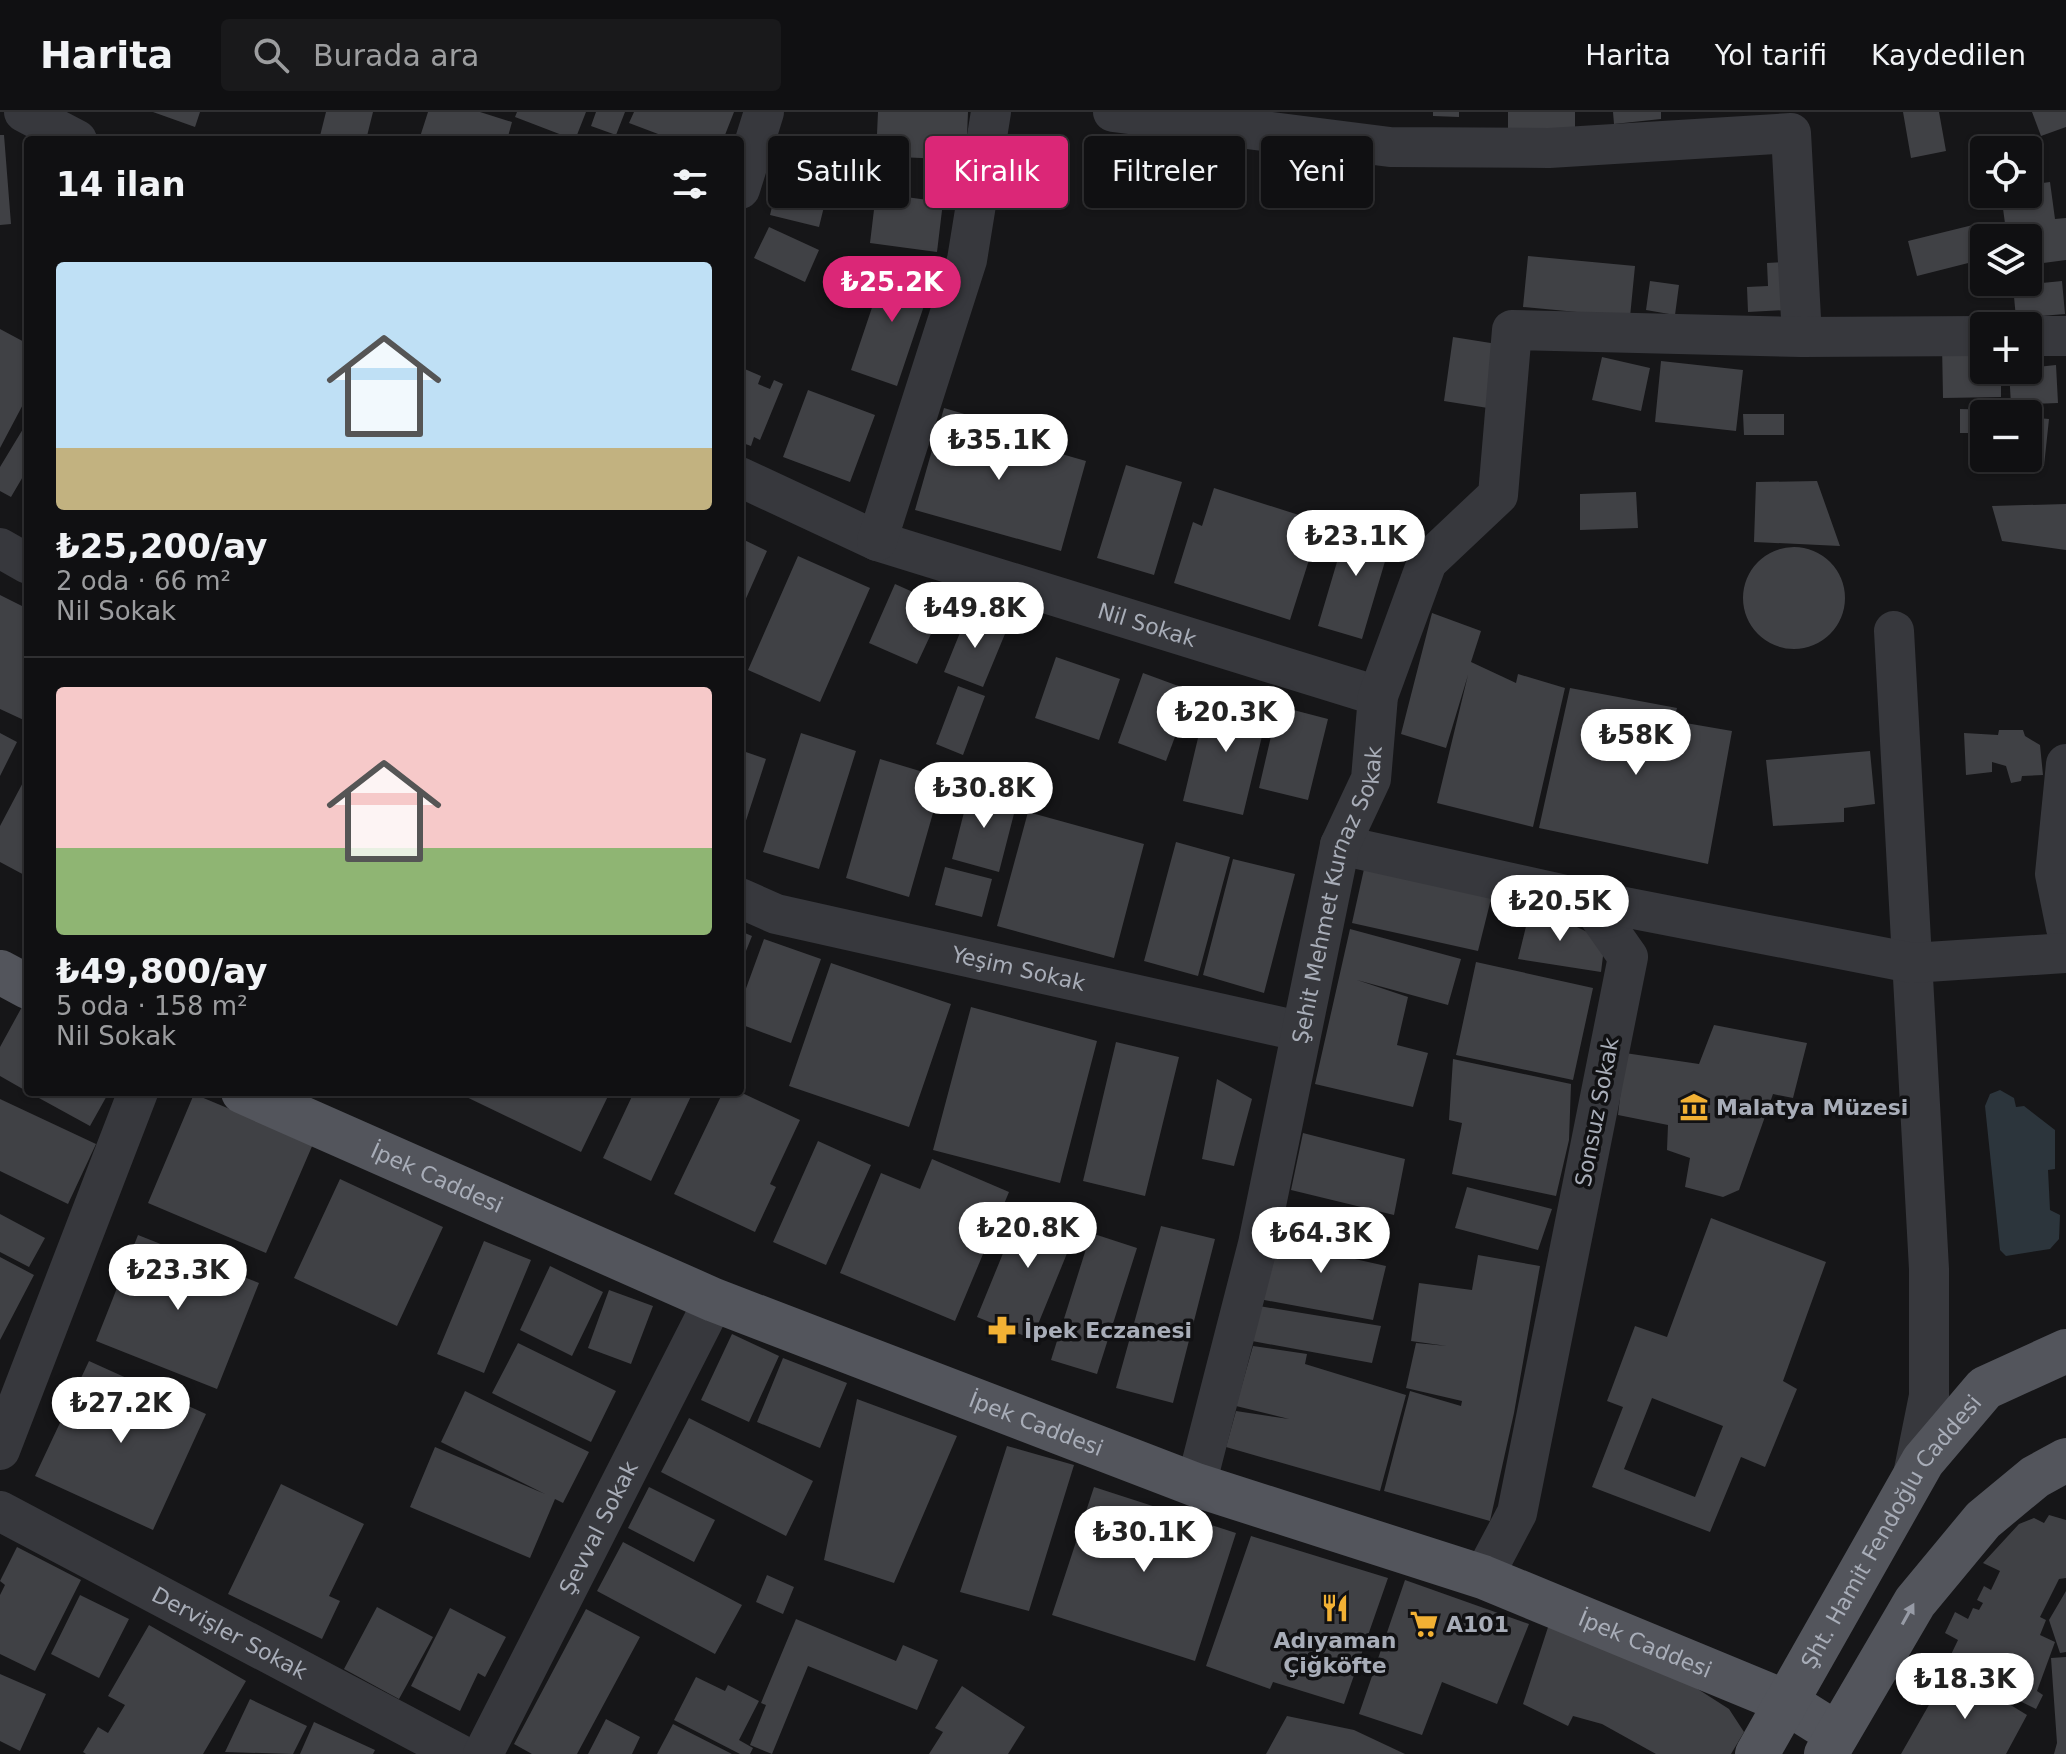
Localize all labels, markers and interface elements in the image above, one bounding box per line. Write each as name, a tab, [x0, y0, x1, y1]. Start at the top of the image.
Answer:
search box	[221, 19, 781, 91]
text: Harita	[40, 33, 173, 77]
icon: search	[249, 33, 293, 77]
text: Burada ara	[313, 38, 479, 73]
text: Harita	[1585, 39, 1671, 72]
text: Yol tarifi	[1715, 39, 1827, 72]
text: Kaydedilen	[1871, 39, 2026, 72]
chip: Satılık	[768, 136, 909, 208]
chip: Kiralık	[925, 136, 1068, 208]
chip: Filtreler	[1084, 136, 1245, 208]
chip: Yeni	[1261, 136, 1373, 208]
map controls	[1970, 136, 2042, 472]
button: locate	[1970, 136, 2042, 208]
icon: filters	[668, 162, 712, 206]
text: 14 ilan	[56, 164, 186, 204]
button: layers	[1970, 224, 2042, 296]
pin: ₺25.2K	[827, 256, 957, 324]
text: ₺25.2K	[841, 267, 943, 297]
button: +	[1970, 312, 2042, 384]
icon: home	[312, 314, 456, 458]
button: −	[1970, 400, 2042, 472]
pin: ₺35.1K	[934, 414, 1064, 482]
text: ₺35.1K	[948, 425, 1050, 455]
pin: ₺23.1K	[1291, 510, 1421, 578]
text: ₺23.1K	[1305, 521, 1407, 551]
text: ₺25,200/ay	[56, 526, 267, 566]
text: 2 oda · 66 m²	[56, 566, 231, 596]
pin: ₺49.8K	[910, 582, 1040, 650]
text: ₺49.8K	[924, 593, 1026, 623]
text: Nil Sokak	[56, 596, 176, 626]
street label: Nil Sokak	[1095, 598, 1200, 652]
pin: ₺20.3K	[1161, 686, 1291, 754]
text: ₺20.3K	[1175, 697, 1277, 727]
pin: ₺58K	[1589, 709, 1683, 777]
text: ₺58K	[1599, 720, 1673, 750]
icon: home	[312, 739, 456, 883]
street label: Şehit Mehmet Kurnaz Sokak	[1287, 745, 1386, 1046]
pin: ₺30.8K	[919, 762, 1049, 830]
text: ₺30.8K	[933, 773, 1035, 803]
pin: ₺20.5K	[1495, 875, 1625, 943]
text: ₺20.5K	[1509, 886, 1611, 916]
street label: Yeşim Sokak	[948, 941, 1088, 995]
text: ₺49,800/ay	[56, 951, 267, 991]
text: 5 oda · 158 m²	[56, 991, 248, 1021]
text: Nil Sokak	[56, 1021, 176, 1051]
street label: Sonsuz Sokak	[1570, 1035, 1624, 1189]
museum icon: Malatya Müzesi	[1679, 1092, 1709, 1122]
place label: Malatya Müzesi	[1716, 1095, 1908, 1120]
street label: İpek Caddesi	[367, 1138, 507, 1218]
pin: ₺20.8K	[963, 1202, 1093, 1270]
pin: ₺64.3K	[1256, 1207, 1386, 1275]
text: ₺20.8K	[977, 1213, 1079, 1243]
text: ₺64.3K	[1270, 1218, 1372, 1248]
pin: ₺23.3K	[113, 1244, 243, 1312]
text: ₺23.3K	[127, 1255, 229, 1285]
pharmacy icon: İpek Eczanesi	[987, 1315, 1017, 1345]
place label: İpek Eczanesi	[1024, 1318, 1192, 1343]
pin: ₺27.2K	[56, 1377, 186, 1445]
street label: İpek Caddesi	[966, 1387, 1107, 1461]
text: ₺27.2K	[70, 1388, 172, 1418]
street label: Şht. Hamit Fendoğlu Caddesi	[1796, 1390, 1986, 1673]
street label: Şevval Sokak	[554, 1457, 643, 1598]
pin: ₺30.1K	[1079, 1506, 1209, 1574]
text: ₺30.1K	[1093, 1517, 1195, 1547]
street label: Dervişler Sokak	[148, 1581, 312, 1684]
restaurant icon: Adıyaman Çiğköfte	[1320, 1593, 1350, 1623]
one-way arrow	[1901, 1603, 1915, 1626]
street label: İpek Caddesi	[1575, 1605, 1715, 1682]
supermarket icon: A101	[1409, 1609, 1439, 1639]
place label: A101	[1446, 1612, 1509, 1637]
place label: Adıyaman Çiğköfte	[1274, 1628, 1396, 1678]
pin: ₺18.3K	[1900, 1653, 2030, 1721]
text: ₺18.3K	[1914, 1664, 2016, 1694]

